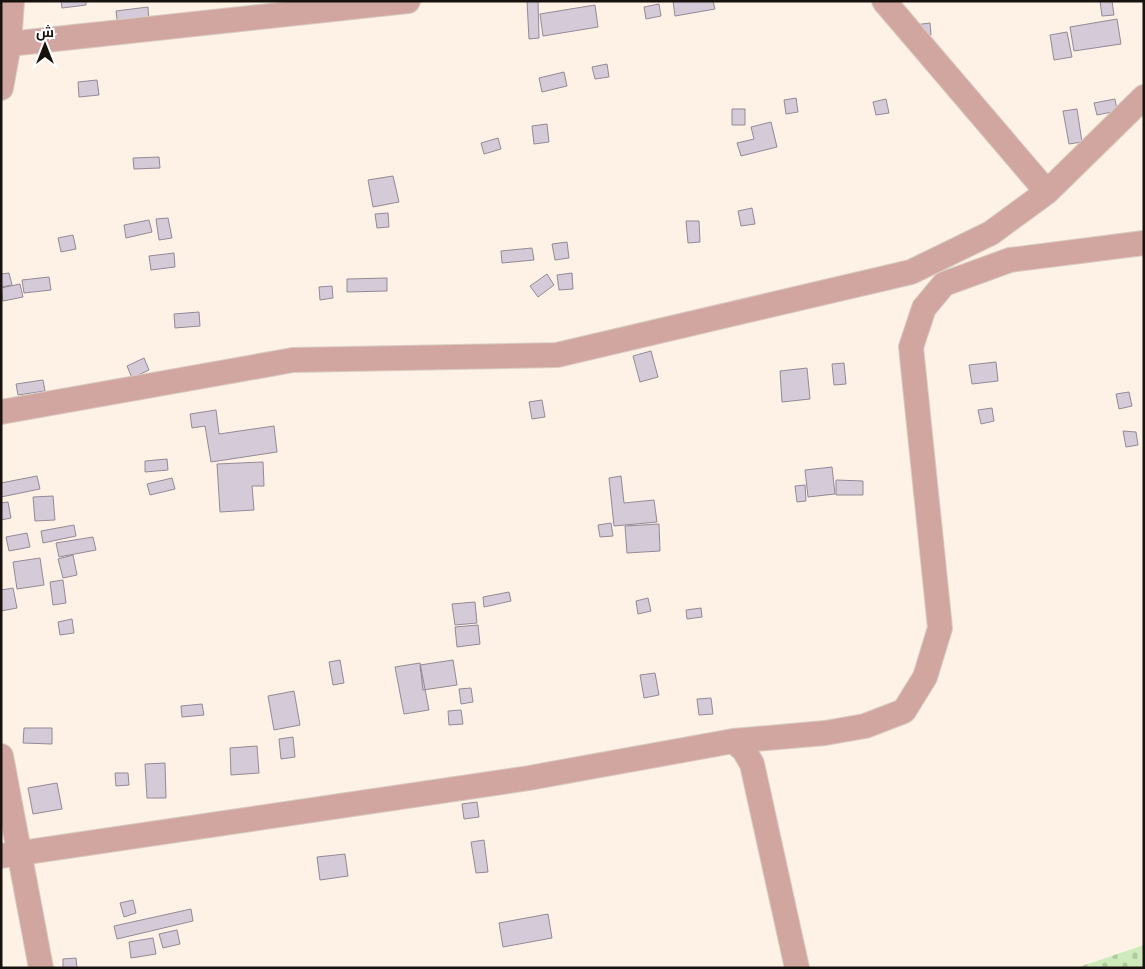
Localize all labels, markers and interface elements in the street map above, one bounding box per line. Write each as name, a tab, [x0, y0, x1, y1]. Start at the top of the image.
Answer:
north arrow	[20, 20, 70, 70]
text: ش	[36, 23, 54, 41]

